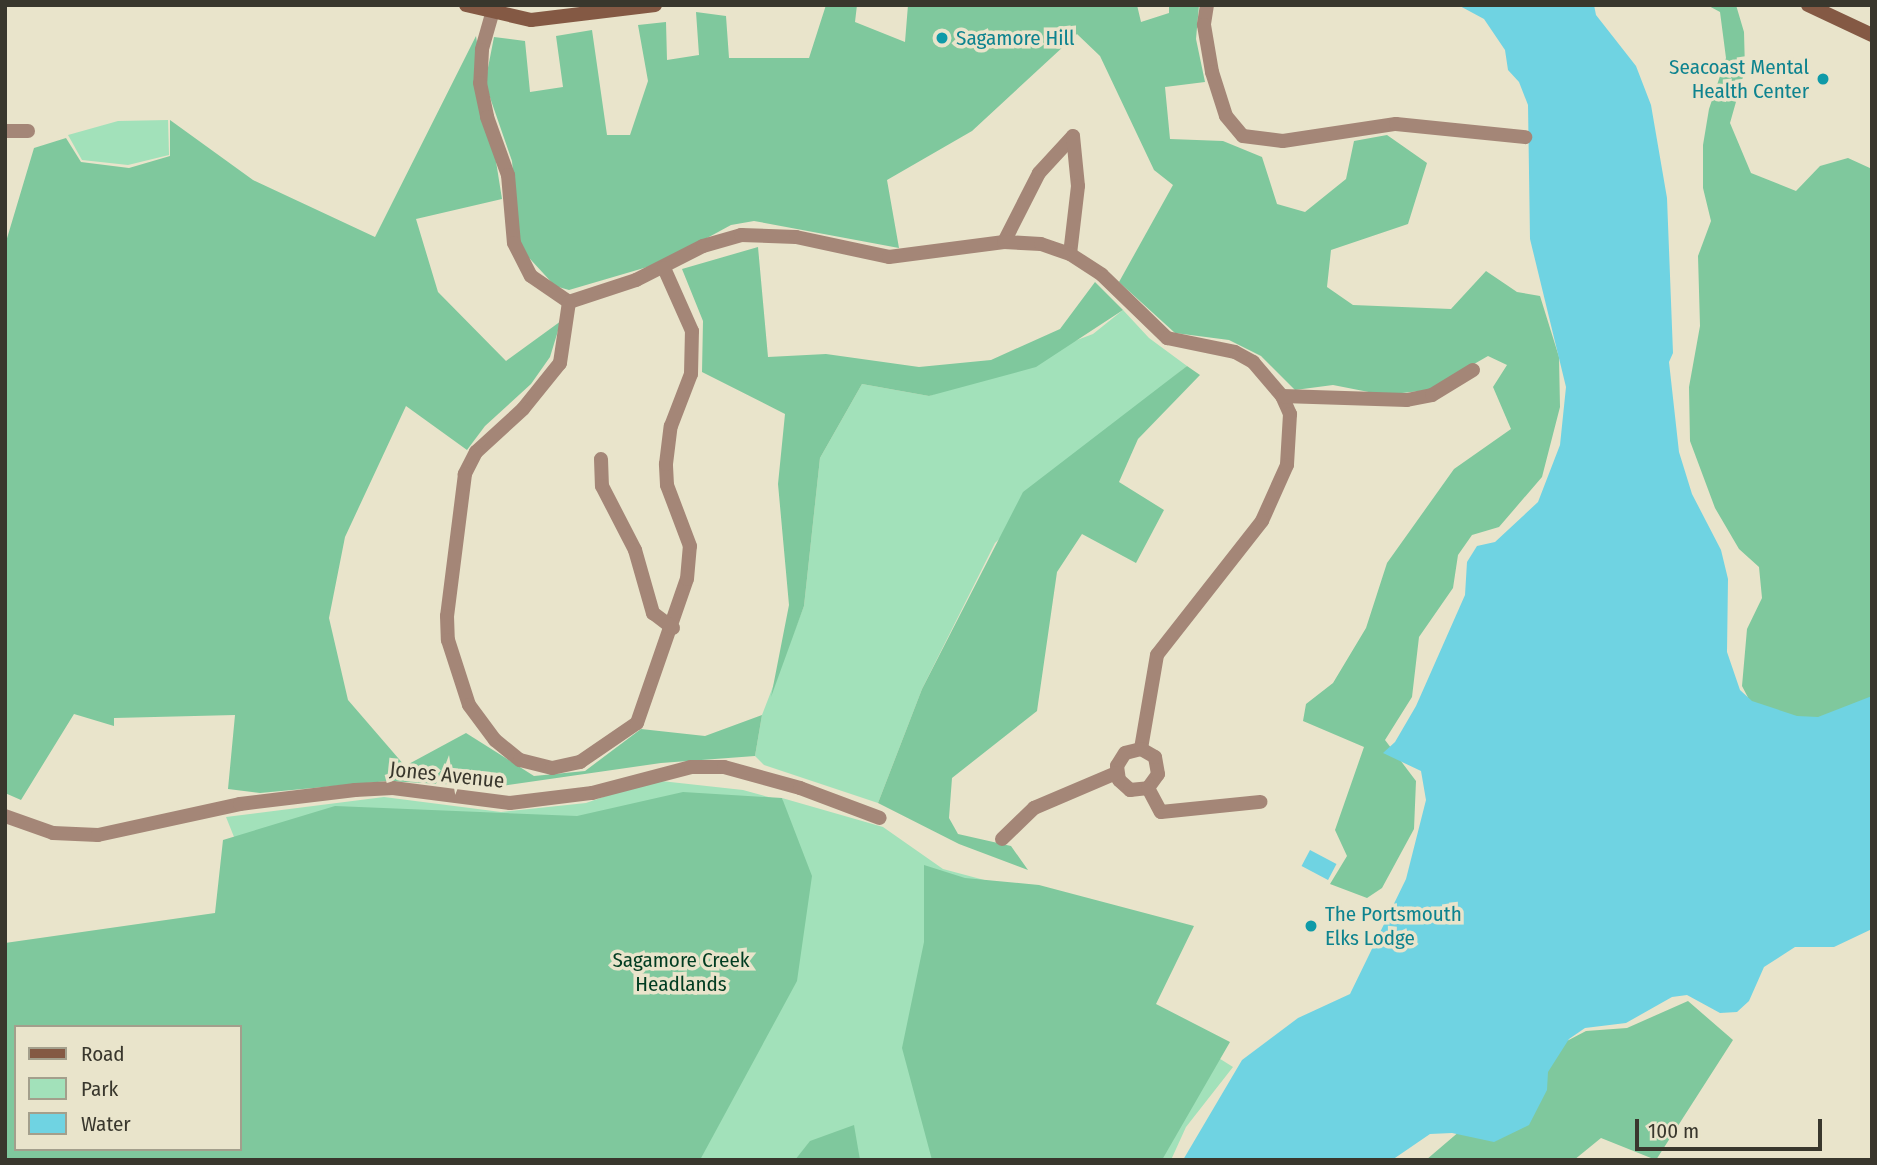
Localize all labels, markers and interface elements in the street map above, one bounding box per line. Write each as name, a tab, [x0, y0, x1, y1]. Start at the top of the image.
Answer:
place label: Sagamore Hill	[956, 25, 1075, 51]
marker: Sagamore Hill	[934, 30, 950, 46]
place label: Seacoast Mental Health Center	[1669, 54, 1809, 104]
marker: Seacoast Mental Health Center	[1815, 71, 1831, 87]
street label: Jones Avenue	[388, 756, 506, 794]
place label: The Portsmouth Elks Lodge	[1325, 901, 1462, 951]
marker: The Portsmouth Elks Lodge	[1303, 918, 1319, 934]
park label: Sagamore Creek Headlands	[612, 947, 750, 997]
legend	[14, 1025, 242, 1151]
text: Road	[81, 1041, 125, 1067]
text: Park	[81, 1076, 118, 1102]
scale bar	[1639, 1106, 1826, 1150]
text: Water	[81, 1111, 131, 1137]
text: 100 m	[1648, 1118, 1699, 1144]

